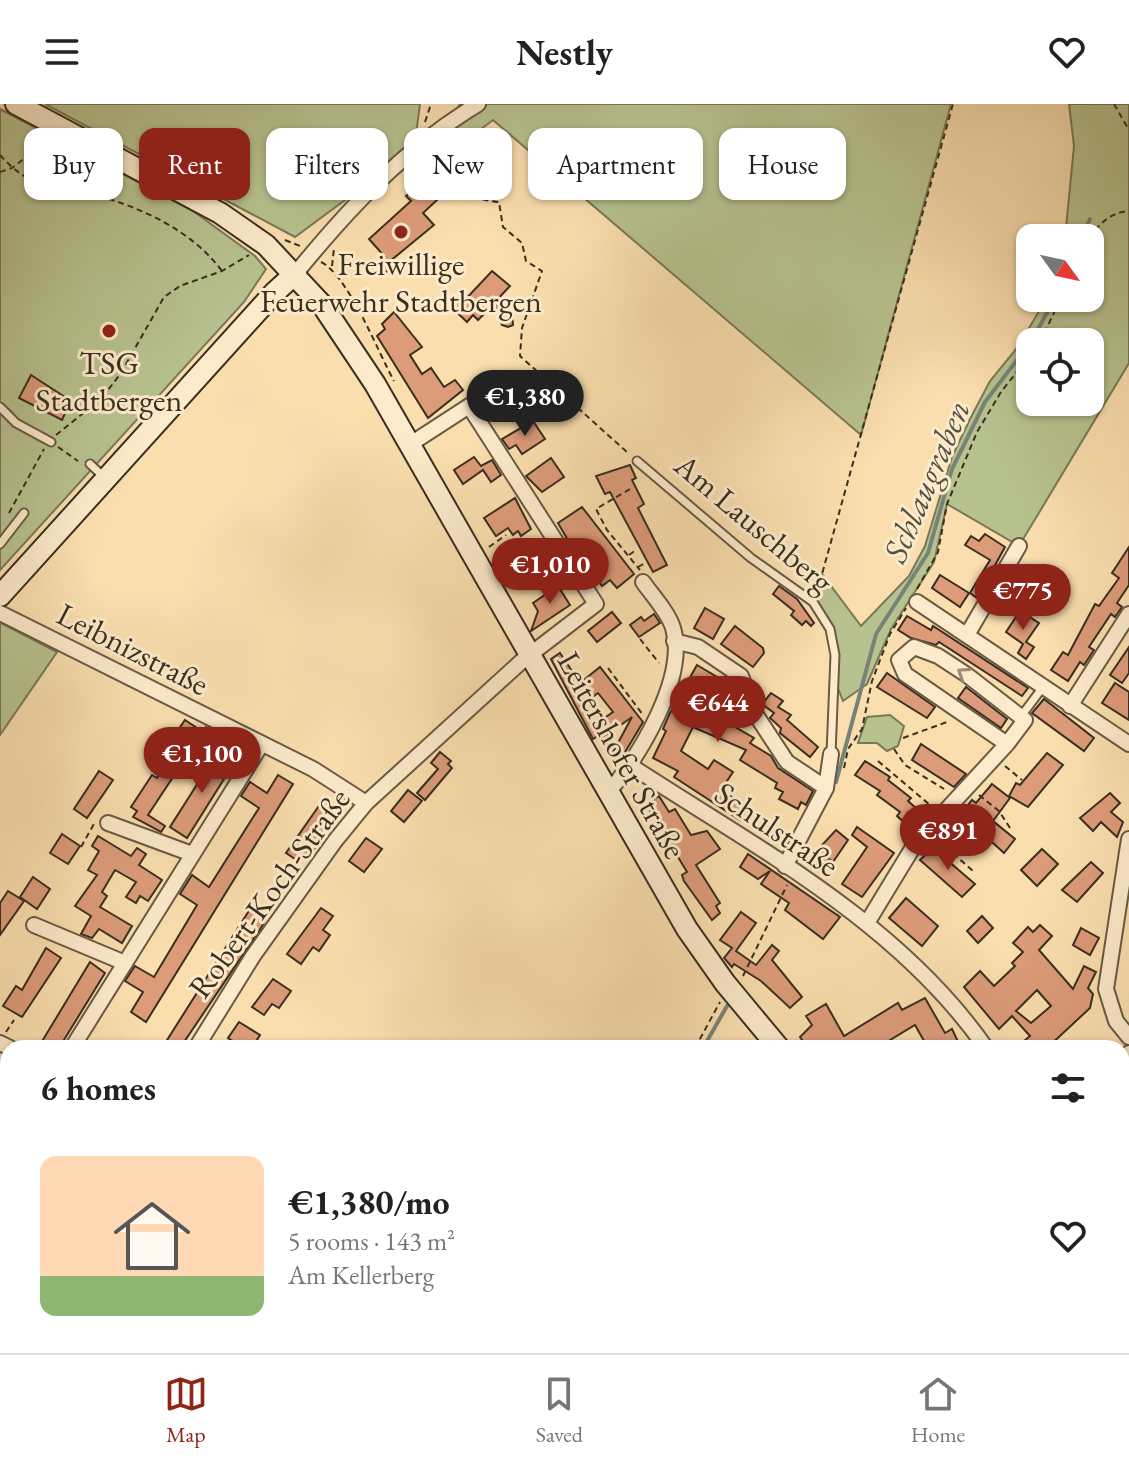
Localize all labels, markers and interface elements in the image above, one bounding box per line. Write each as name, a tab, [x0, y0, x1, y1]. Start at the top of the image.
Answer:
text: Nestly	[516, 29, 613, 76]
icon: menu	[40, 30, 84, 74]
icon: heart	[1045, 30, 1089, 74]
chip: Buy	[24, 128, 123, 200]
chip: Rent	[139, 128, 250, 200]
chip: Filters	[266, 128, 388, 200]
chip: New	[404, 128, 512, 200]
chip: Apartment	[528, 128, 703, 200]
chip: House	[719, 128, 846, 200]
marker: Freiwillige Feuerwehr Stadtbergen	[392, 223, 410, 241]
north arrow	[1016, 224, 1104, 312]
map controls	[1016, 224, 1104, 416]
place label: Freiwillige Feuerwehr Stadtbergen	[260, 243, 542, 322]
marker: TSG Stadtbergen	[100, 322, 118, 340]
button: locate	[1016, 328, 1104, 416]
place label: TSG Stadtbergen	[36, 342, 183, 421]
pin: €1,380	[460, 370, 590, 438]
text: €1,380	[485, 379, 565, 413]
water label: Schlaugraben	[872, 393, 980, 569]
street label: Am Lauschberg	[665, 444, 843, 603]
pin: €1,010	[485, 538, 615, 606]
text: €1,010	[510, 547, 590, 581]
pin: €775	[976, 564, 1070, 632]
text: €775	[993, 573, 1053, 607]
street label: Leibnizstraße	[50, 593, 216, 705]
street label: Leitershofer Straße	[548, 644, 696, 866]
one-way arrow	[957, 667, 972, 682]
pin: €644	[671, 676, 765, 744]
text: €644	[688, 685, 748, 719]
pin: €1,100	[137, 727, 267, 795]
text: €1,100	[162, 736, 242, 770]
street label: Schulstraße	[707, 772, 847, 886]
street label: Robert-Koch-Straße	[179, 780, 359, 1006]
pin: €891	[901, 804, 995, 872]
text: €891	[918, 813, 978, 847]
text: 6 homes	[40, 1066, 156, 1110]
icon: filters	[1046, 1066, 1090, 1110]
text: €1,380/mo	[288, 1180, 450, 1224]
icon: home	[104, 1188, 200, 1284]
icon: heart	[1046, 1214, 1090, 1258]
text: 5 rooms · 143 m²	[288, 1224, 455, 1258]
text: Am Kellerberg	[288, 1258, 434, 1292]
tab: Map	[164, 1372, 208, 1449]
tab: Saved	[536, 1372, 583, 1449]
tab: Home	[911, 1372, 965, 1449]

